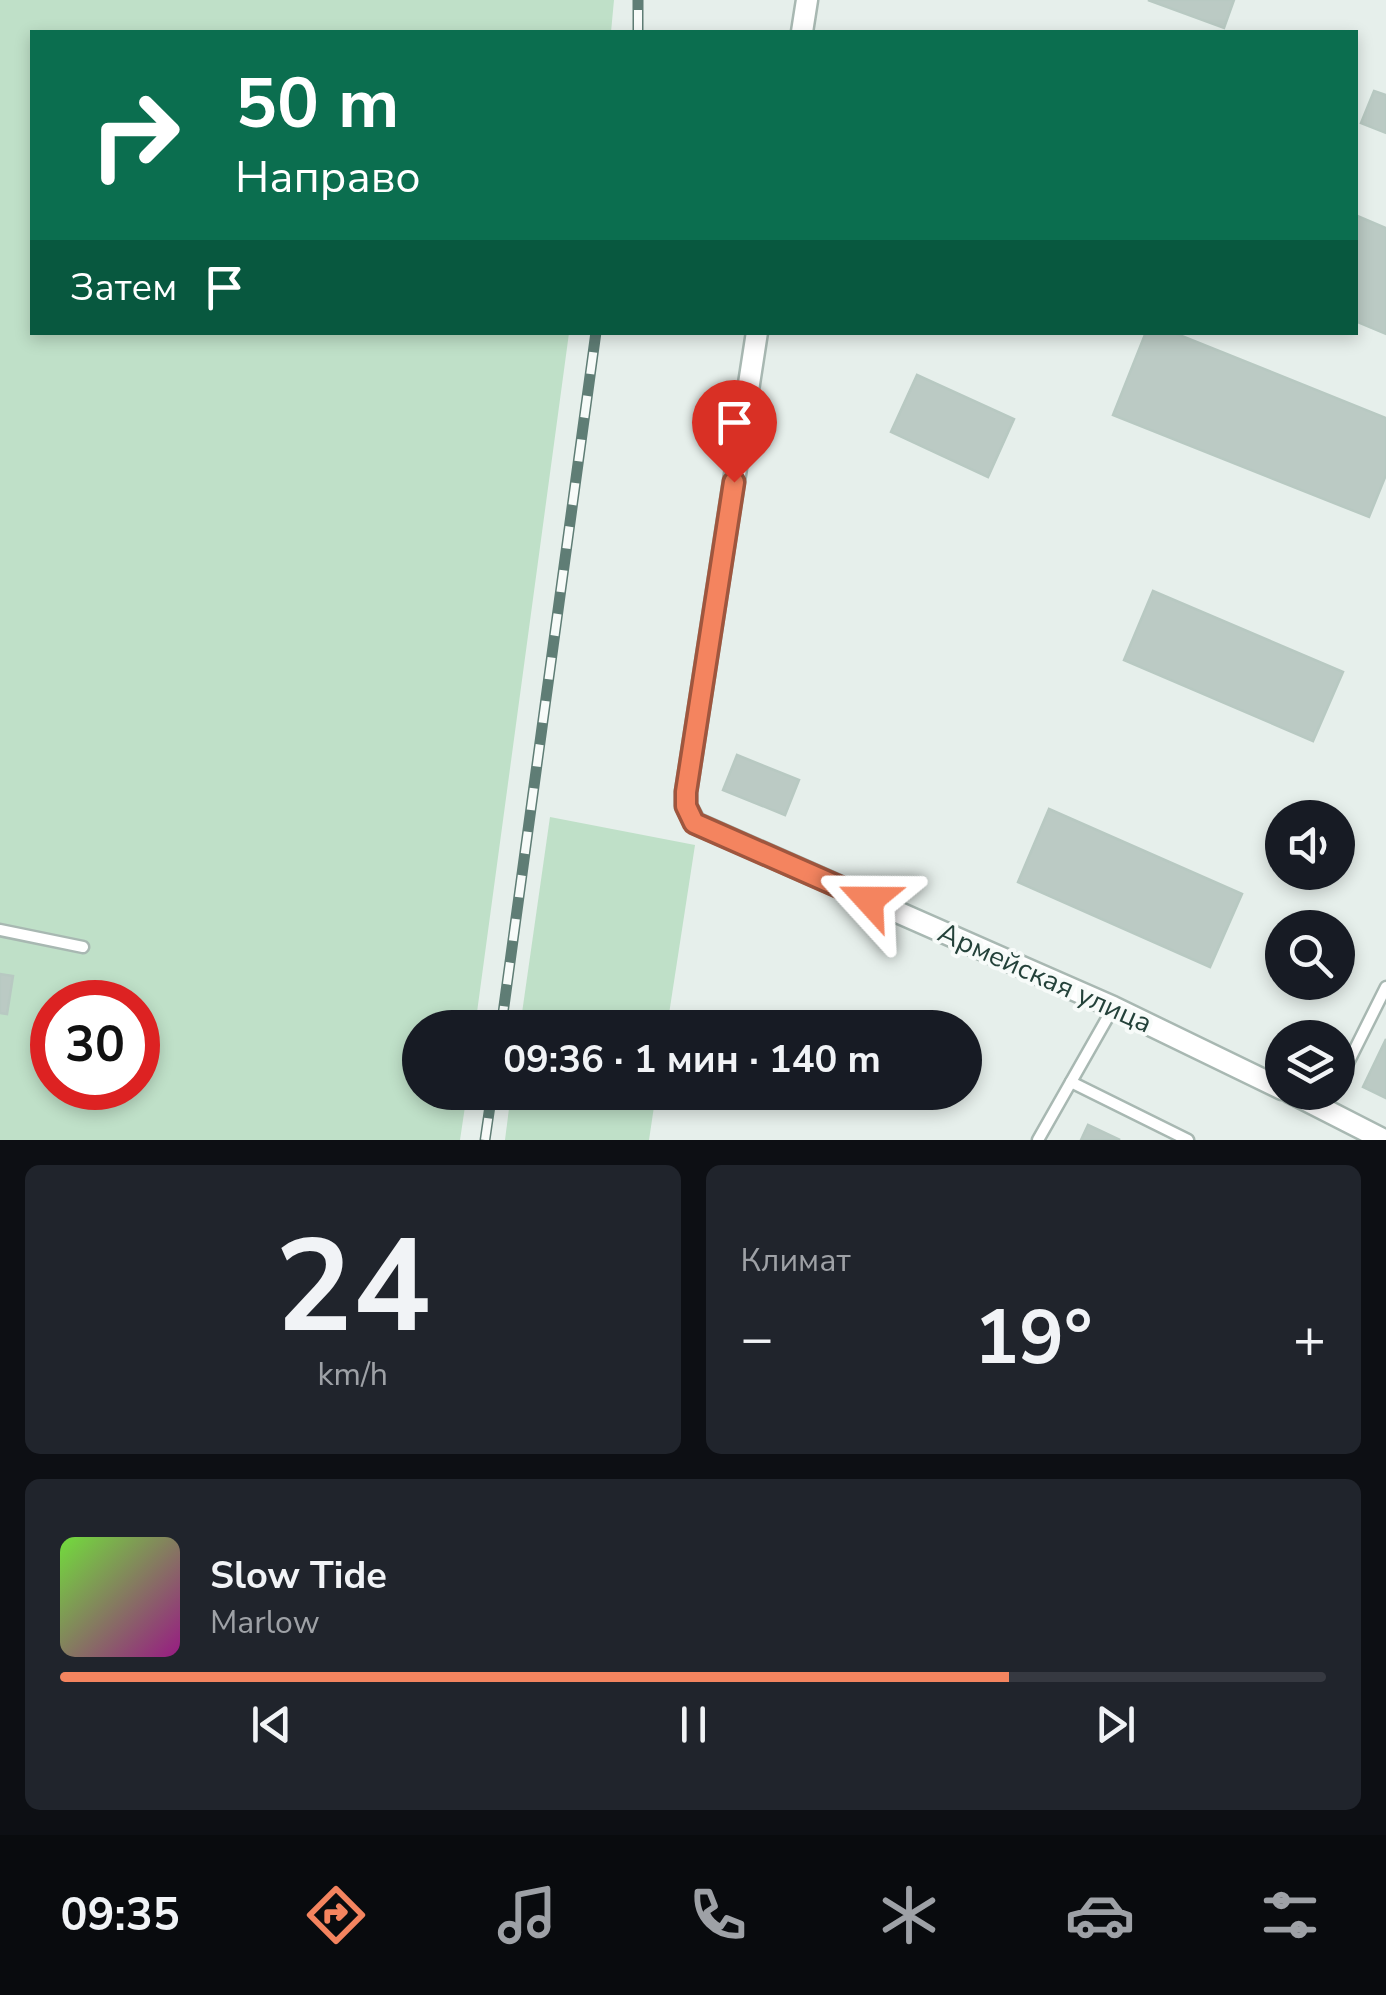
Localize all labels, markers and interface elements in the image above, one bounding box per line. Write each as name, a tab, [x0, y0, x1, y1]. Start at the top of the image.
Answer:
text: 50 m	[235, 56, 399, 152]
icon: right	[70, 70, 200, 200]
text: Направо	[235, 147, 421, 208]
icon: arrive	[197, 260, 252, 315]
text: Затем	[70, 262, 177, 313]
pin	[692, 380, 777, 483]
icon: arrive	[707, 395, 762, 450]
map controls	[1265, 800, 1355, 1110]
button: sound	[1265, 800, 1355, 890]
position arrow	[817, 848, 921, 952]
button: search	[1265, 910, 1355, 1000]
street label: Армейская улица	[932, 914, 1158, 1042]
speed limit sign: 30	[30, 980, 160, 1110]
button: layers	[1265, 1020, 1355, 1110]
text: 09:36 · 1 мин · 140 m	[503, 1034, 881, 1085]
text: 24	[275, 1199, 431, 1376]
text: Климат	[741, 1239, 851, 1282]
text: 19°	[974, 1287, 1092, 1389]
text: −	[741, 1301, 774, 1376]
text: +	[1293, 1301, 1326, 1376]
text: km/h	[317, 1353, 388, 1396]
text: Slow Tide	[210, 1550, 387, 1601]
text: Marlow	[210, 1601, 320, 1644]
icon: previous	[244, 1697, 299, 1752]
icon: pause	[666, 1697, 721, 1752]
icon: next	[1088, 1697, 1143, 1752]
icon: directions	[301, 1880, 371, 1950]
icon: music	[492, 1880, 562, 1950]
icon: phone	[683, 1880, 753, 1950]
icon: climate	[874, 1880, 944, 1950]
icon: car	[1065, 1880, 1135, 1950]
icon: filters	[1255, 1880, 1325, 1950]
text: 09:35	[60, 1885, 180, 1946]

